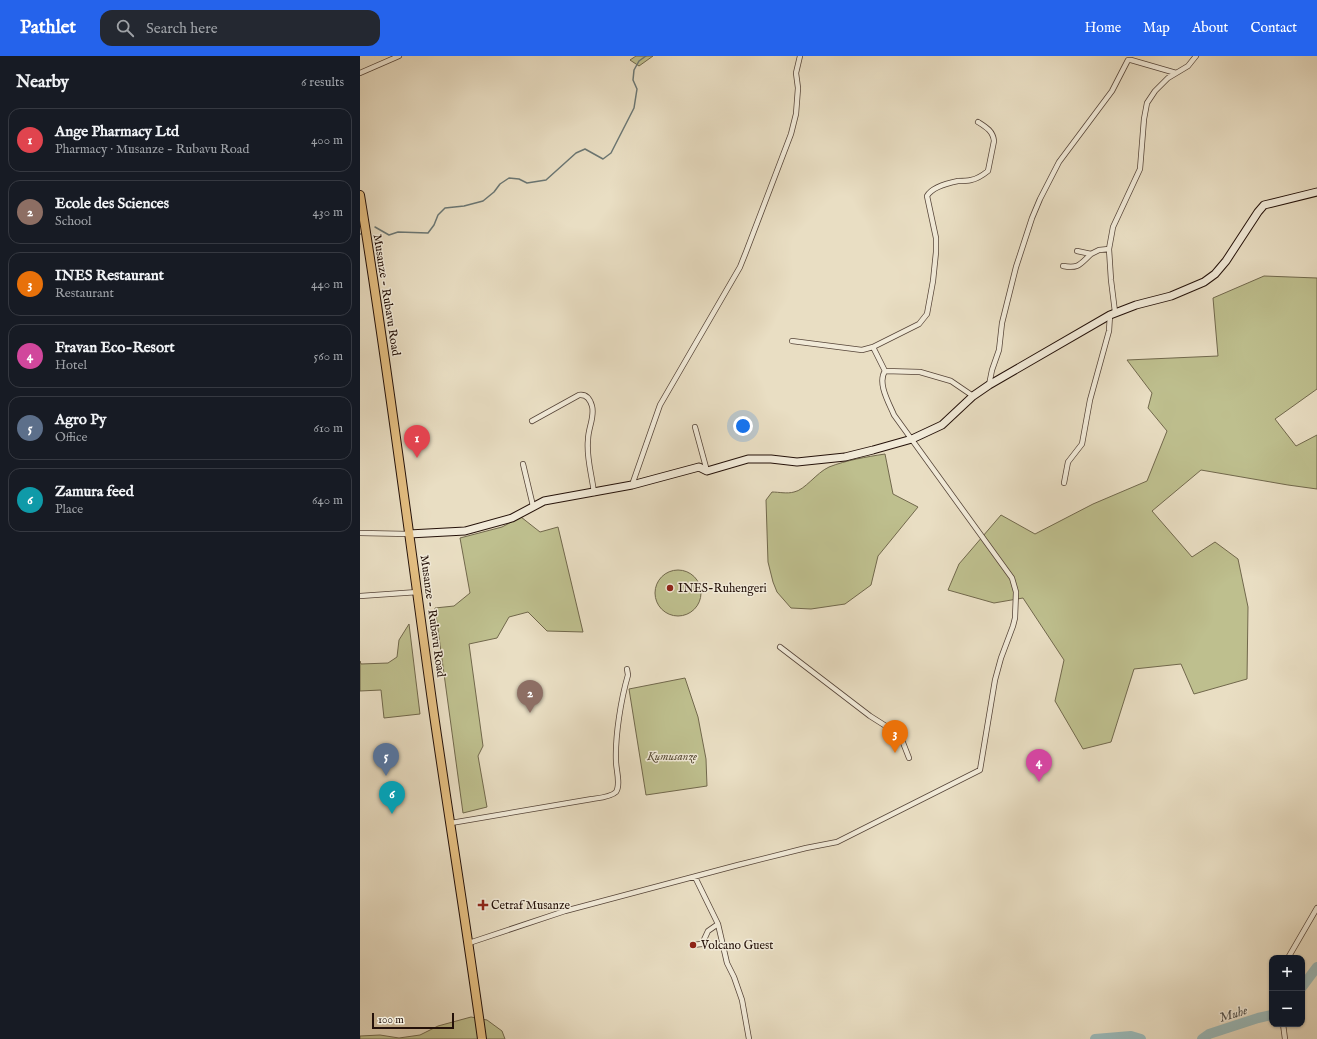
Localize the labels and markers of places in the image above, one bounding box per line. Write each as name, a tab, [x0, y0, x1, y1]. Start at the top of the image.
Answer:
pin: 1	[404, 425, 430, 458]
place label: INES-Ruhengeri	[678, 581, 767, 596]
marker: INES-Ruhengeri	[665, 583, 675, 593]
pin: 2	[517, 680, 543, 713]
pin: 3	[882, 720, 908, 753]
pin: 5	[373, 743, 399, 776]
pin: 4	[1026, 749, 1052, 782]
pin: 6	[379, 781, 405, 814]
place label: Cetraf Musanze	[491, 898, 570, 913]
marker: Cetraf Musanze	[478, 900, 488, 910]
place label: Volcano Guest	[700, 938, 773, 953]
marker: Volcano Guest	[688, 940, 698, 950]

